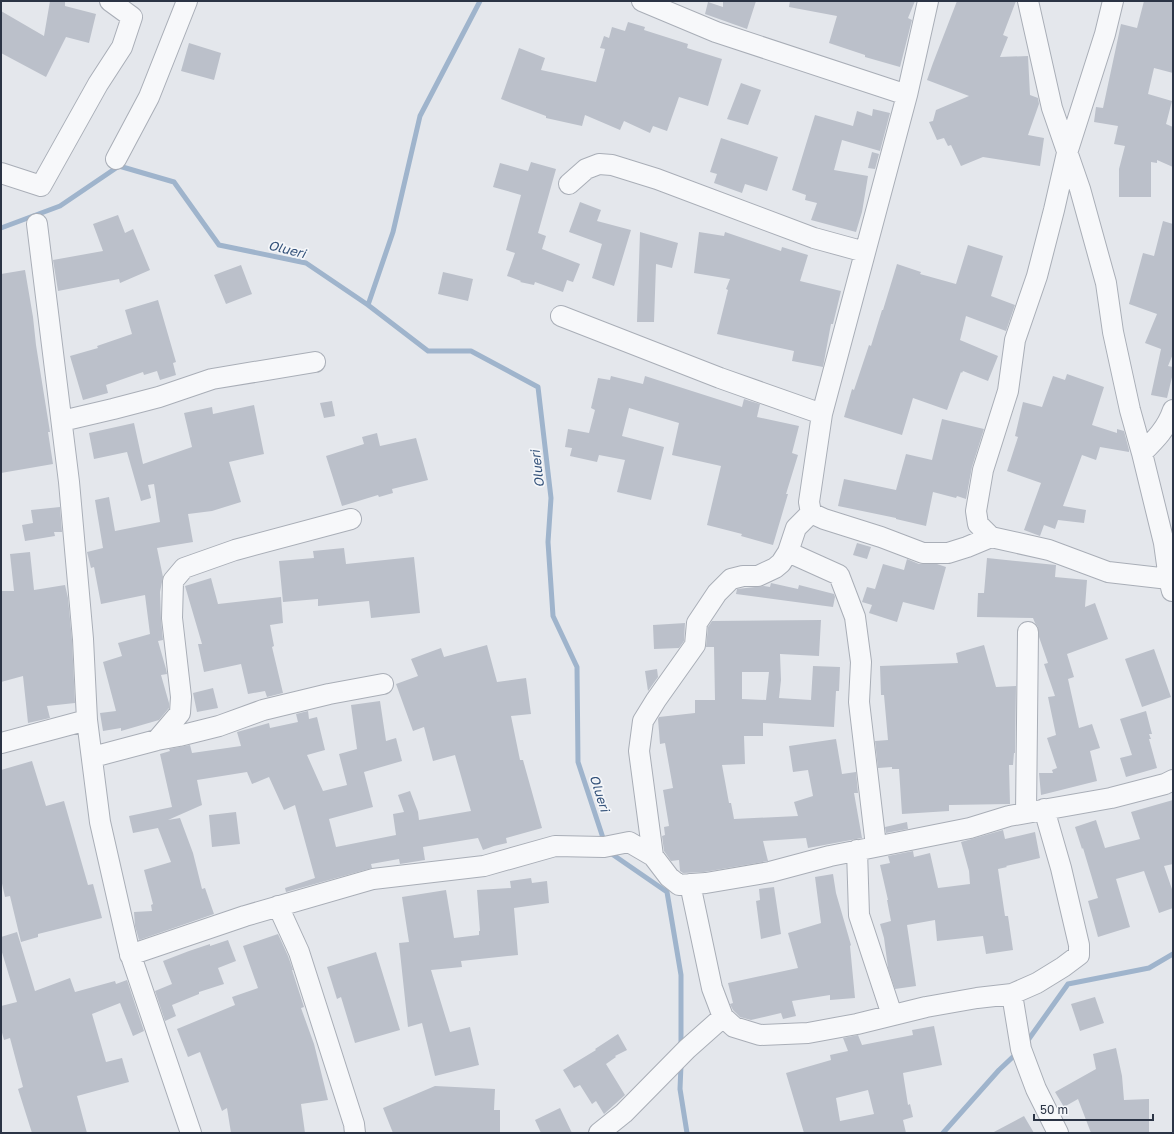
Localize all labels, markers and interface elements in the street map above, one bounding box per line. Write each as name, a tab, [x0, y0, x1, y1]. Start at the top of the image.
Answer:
water label: Olueri	[267, 237, 309, 262]
water label: Olueri	[527, 448, 547, 489]
water label: Olueri	[587, 773, 614, 815]
scale bar	[1034, 1096, 1153, 1122]
text: 50 m	[1040, 1102, 1068, 1117]

